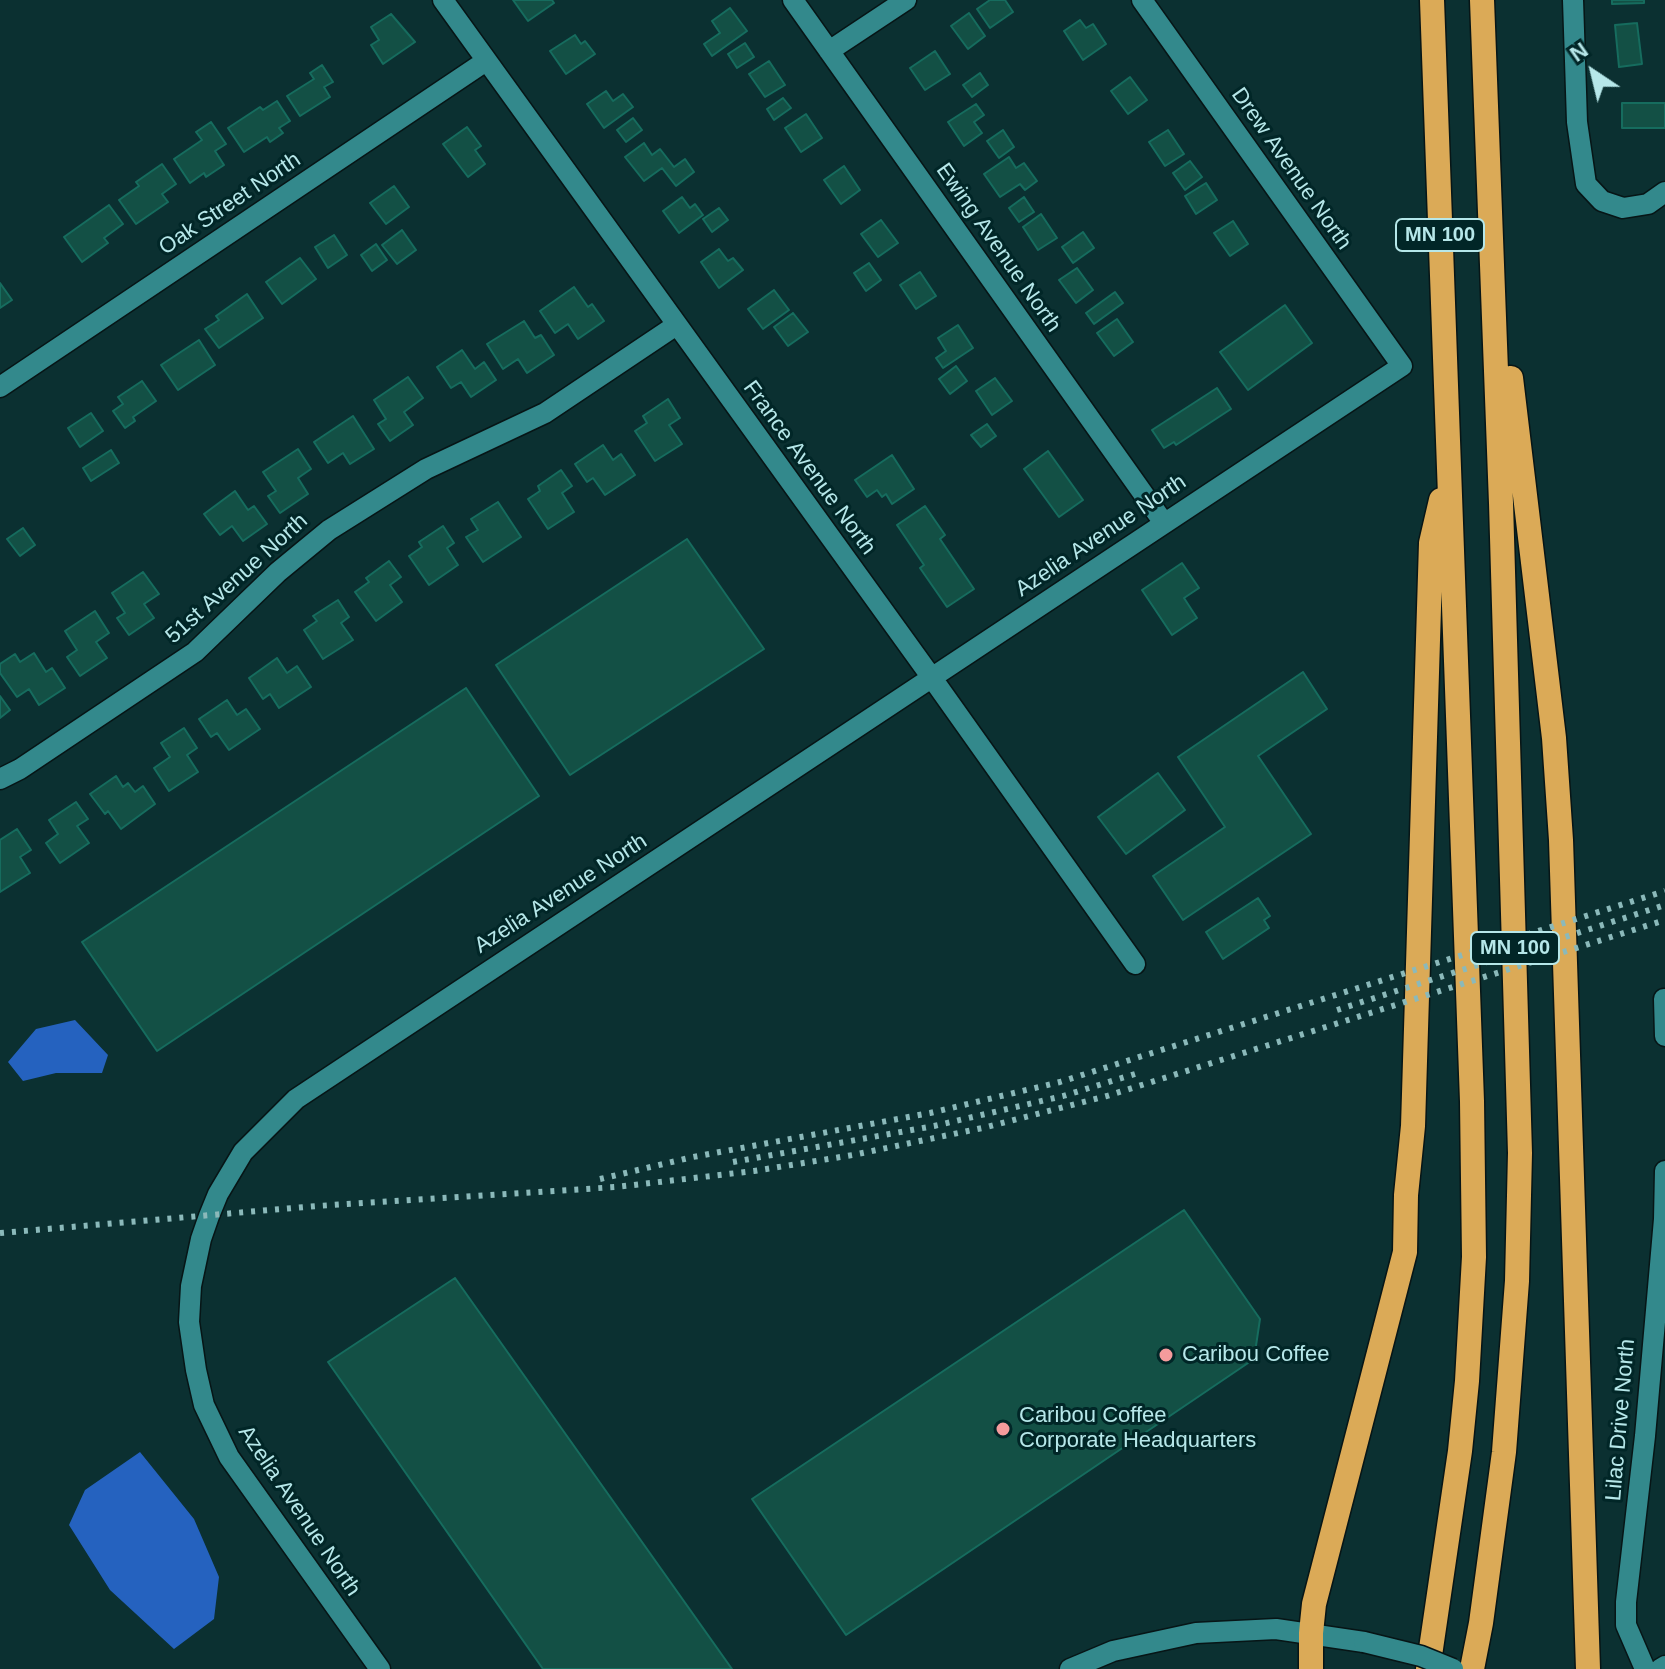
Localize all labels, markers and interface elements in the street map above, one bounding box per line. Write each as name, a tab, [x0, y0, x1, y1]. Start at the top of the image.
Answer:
north arrow	[1553, 32, 1633, 112]
text: N	[1565, 37, 1593, 67]
street label: Drew Avenue North	[1225, 83, 1357, 255]
street label: Oak Street North	[154, 147, 306, 261]
street label: Ewing Avenue North	[930, 158, 1066, 338]
road number: MN 100	[1396, 219, 1484, 251]
street label: France Avenue North	[737, 376, 881, 560]
street label: Azelia Avenue North	[1011, 469, 1191, 603]
street label: 51st Avenue North	[161, 508, 313, 650]
street label: Azelia Avenue North	[470, 828, 652, 960]
road number: MN 100	[1471, 932, 1559, 964]
street label: Lilac Drive North	[1601, 1338, 1641, 1502]
place label: Caribou Coffee	[1182, 1342, 1330, 1368]
marker: Caribou Coffee	[1157, 1346, 1175, 1364]
place label: Caribou Coffee Corporate Headquarters	[1019, 1403, 1256, 1454]
marker: Caribou Coffee Corporate Headquarters	[994, 1420, 1012, 1438]
street label: Azelia Avenue North	[232, 1421, 366, 1601]

